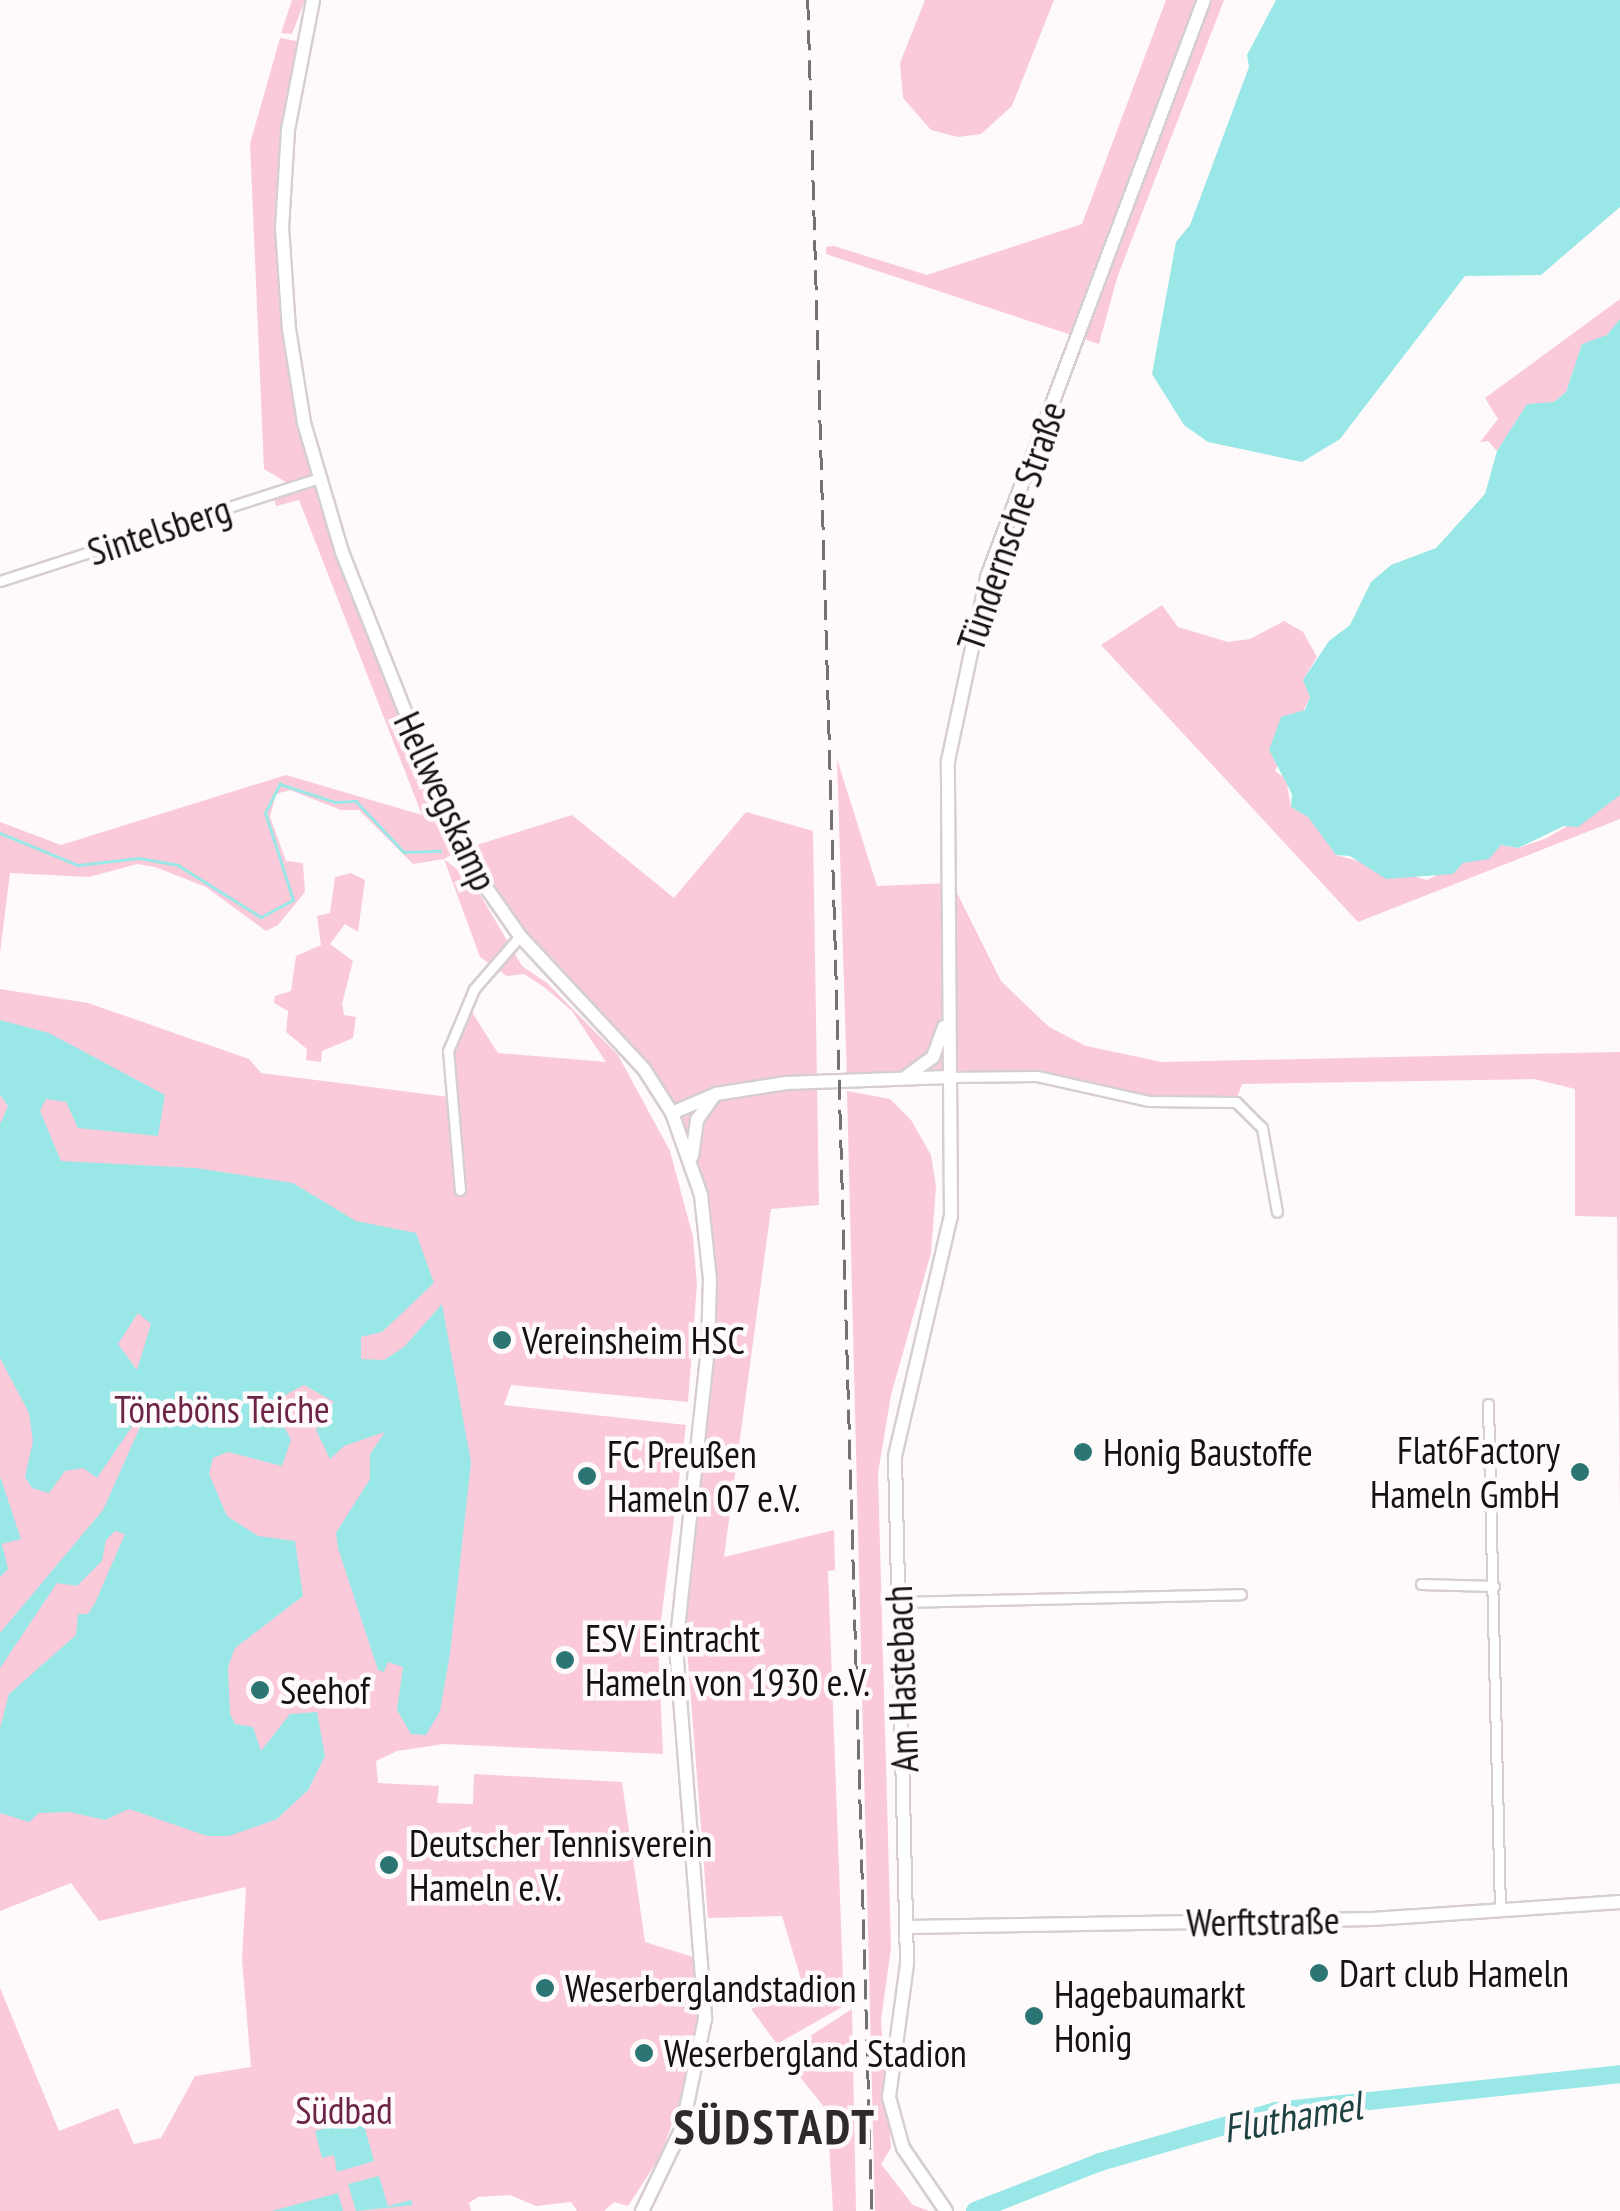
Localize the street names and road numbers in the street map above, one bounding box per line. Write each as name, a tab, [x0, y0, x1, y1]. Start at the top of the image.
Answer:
street label: Tündernsche Straße	[947, 395, 1075, 657]
street label: Sintelsberg	[82, 485, 236, 575]
street label: Hellwegskamp	[385, 704, 507, 898]
street label: Am Hastebach	[875, 1585, 927, 1773]
street label: Werftstraße	[1186, 1897, 1340, 1945]

